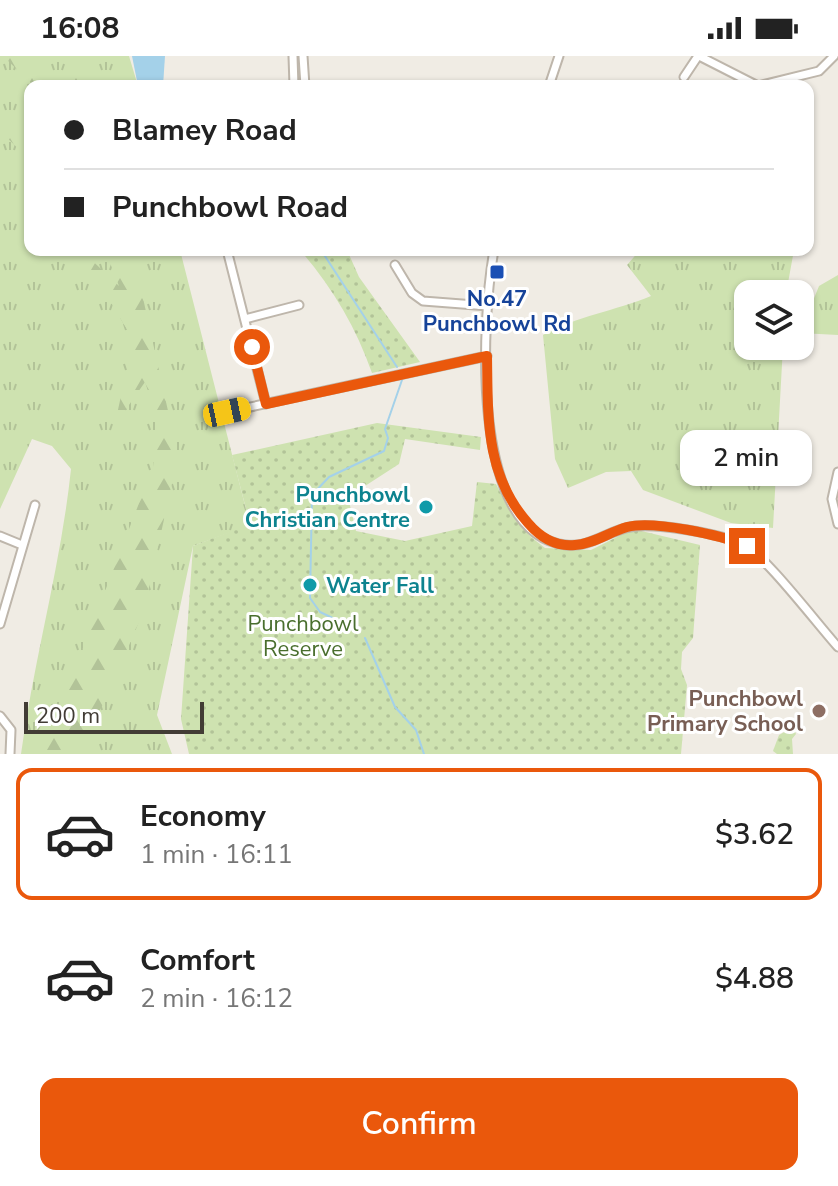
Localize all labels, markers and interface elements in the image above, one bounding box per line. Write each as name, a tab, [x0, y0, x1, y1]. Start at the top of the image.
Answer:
text: 16:08	[40, 8, 119, 49]
text: Blamey Road	[112, 110, 297, 151]
text: Punchbowl Road	[112, 187, 348, 228]
marker: No.47 Punchbowl Rd	[488, 263, 506, 281]
map controls	[734, 280, 814, 360]
button: layers	[734, 280, 814, 360]
place label: No.47 Punchbowl Rd	[423, 284, 571, 339]
route start	[234, 329, 270, 365]
car	[201, 395, 253, 429]
callout: 2 min	[681, 430, 813, 486]
text: 2 min	[713, 440, 779, 475]
place label: Punchbowl Christian Centre	[245, 480, 410, 535]
marker: Punchbowl Christian Centre	[417, 498, 435, 516]
route end	[729, 528, 765, 564]
place label: Water Fall	[326, 571, 434, 601]
marker: Water Fall	[301, 576, 319, 594]
park label: Punchbowl Reserve	[247, 609, 359, 664]
place label: Punchbowl Primary School	[647, 684, 803, 739]
scale bar	[24, 698, 204, 734]
text: 200 m	[36, 701, 100, 731]
marker: Punchbowl Primary School	[810, 702, 828, 720]
text: Economy	[140, 796, 266, 837]
icon: car	[44, 798, 116, 870]
text: $3.62	[715, 814, 794, 855]
text: 1 min · 16:11	[140, 837, 293, 872]
text: Comfort	[140, 940, 255, 981]
icon: car	[44, 942, 116, 1014]
text: $4.88	[715, 958, 794, 999]
text: 2 min · 16:12	[140, 981, 293, 1016]
button: Confirm	[40, 1078, 798, 1170]

